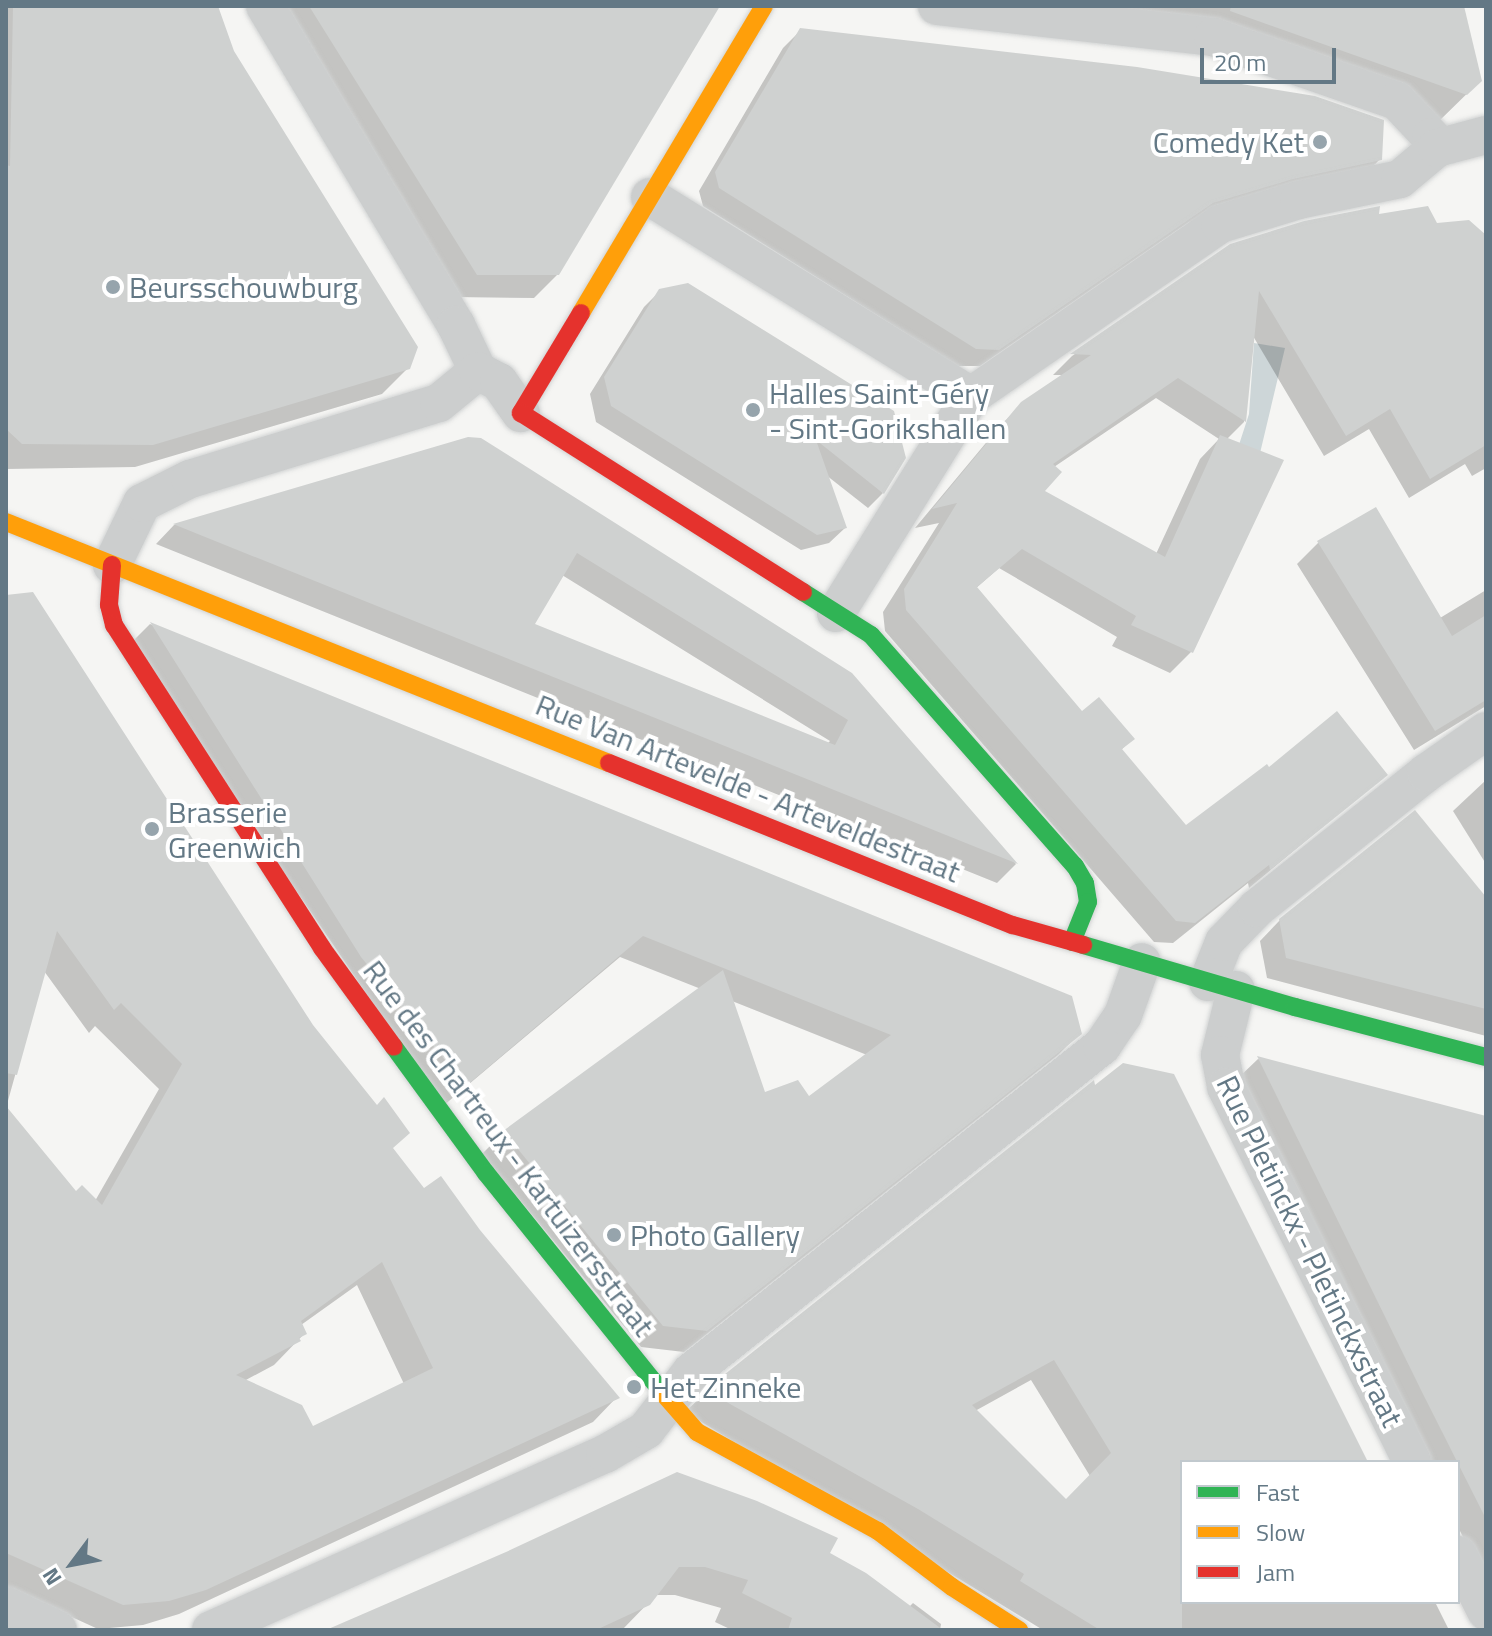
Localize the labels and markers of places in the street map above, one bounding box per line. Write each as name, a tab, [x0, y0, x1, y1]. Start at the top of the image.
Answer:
place label: Comedy Ket	[1153, 124, 1304, 160]
marker: Comedy Ket	[1311, 133, 1329, 151]
place label: Beursschouwburg	[129, 269, 358, 305]
marker: Beursschouwburg	[104, 278, 122, 296]
place label: Halles Saint-Géry - Sint-Gorikshallen	[769, 375, 1006, 446]
marker: Halles Saint-Géry - Sint-Gorikshallen	[744, 401, 762, 419]
place label: Brasserie Greenwich	[168, 794, 301, 864]
marker: Brasserie Greenwich	[143, 820, 161, 838]
place label: Photo Gallery	[630, 1217, 800, 1253]
marker: Photo Gallery	[605, 1226, 623, 1244]
place label: Het Zinneke	[650, 1369, 801, 1405]
marker: Het Zinneke	[625, 1378, 643, 1396]

